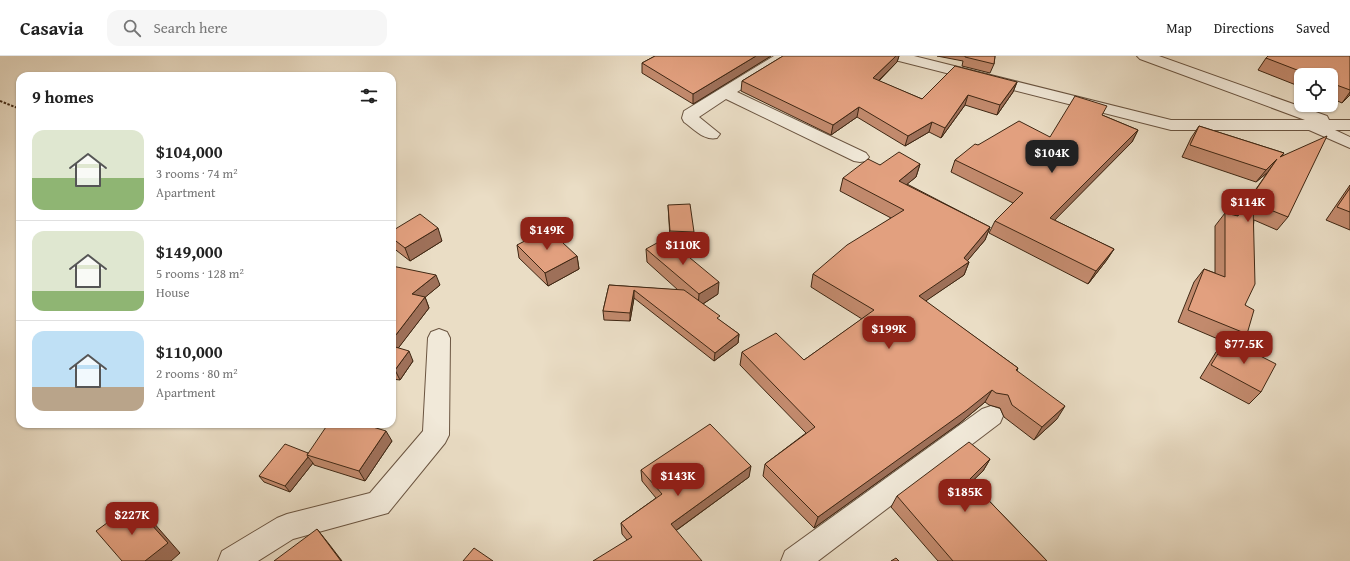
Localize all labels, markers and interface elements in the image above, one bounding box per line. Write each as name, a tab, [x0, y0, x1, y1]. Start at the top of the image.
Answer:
search box	[107, 10, 387, 46]
text: Casavia	[20, 14, 83, 42]
icon: search	[121, 17, 143, 39]
text: Search here	[153, 17, 228, 38]
text: Map	[1166, 18, 1192, 38]
text: Directions	[1214, 18, 1274, 38]
text: Saved	[1296, 18, 1330, 38]
map controls	[1294, 68, 1338, 112]
button: locate	[1294, 68, 1338, 112]
text: 9 homes	[32, 84, 94, 109]
icon: filters	[358, 85, 380, 107]
text: $104,000	[156, 139, 222, 164]
pin: $104K	[1024, 140, 1080, 174]
text: $104K	[1034, 143, 1070, 162]
icon: home	[64, 146, 112, 194]
text: 3 rooms · 74 m²	[156, 164, 238, 183]
text: Apartment	[156, 183, 216, 202]
pin: $114K	[1220, 189, 1276, 223]
text: $114K	[1230, 192, 1266, 211]
pin: $149K	[519, 217, 575, 251]
text: $149K	[529, 220, 565, 239]
pin: $110K	[655, 232, 711, 266]
text: $110K	[665, 235, 701, 254]
text: $149,000	[156, 239, 222, 264]
icon: home	[64, 247, 112, 295]
text: 5 rooms · 128 m²	[156, 264, 244, 283]
text: House	[156, 283, 190, 302]
pin: $199K	[861, 316, 917, 350]
text: $199K	[871, 319, 907, 338]
pin: $77.5K	[1211, 331, 1277, 365]
text: $77.5K	[1225, 334, 1263, 353]
text: $110,000	[156, 339, 222, 364]
icon: home	[64, 347, 112, 395]
text: 2 rooms · 80 m²	[156, 364, 238, 383]
text: Apartment	[156, 383, 216, 402]
pin: $143K	[650, 463, 706, 497]
text: $143K	[660, 466, 696, 485]
pin: $185K	[937, 479, 993, 513]
text: $185K	[947, 482, 983, 501]
pin: $227K	[104, 502, 160, 536]
text: $227K	[114, 505, 150, 524]

